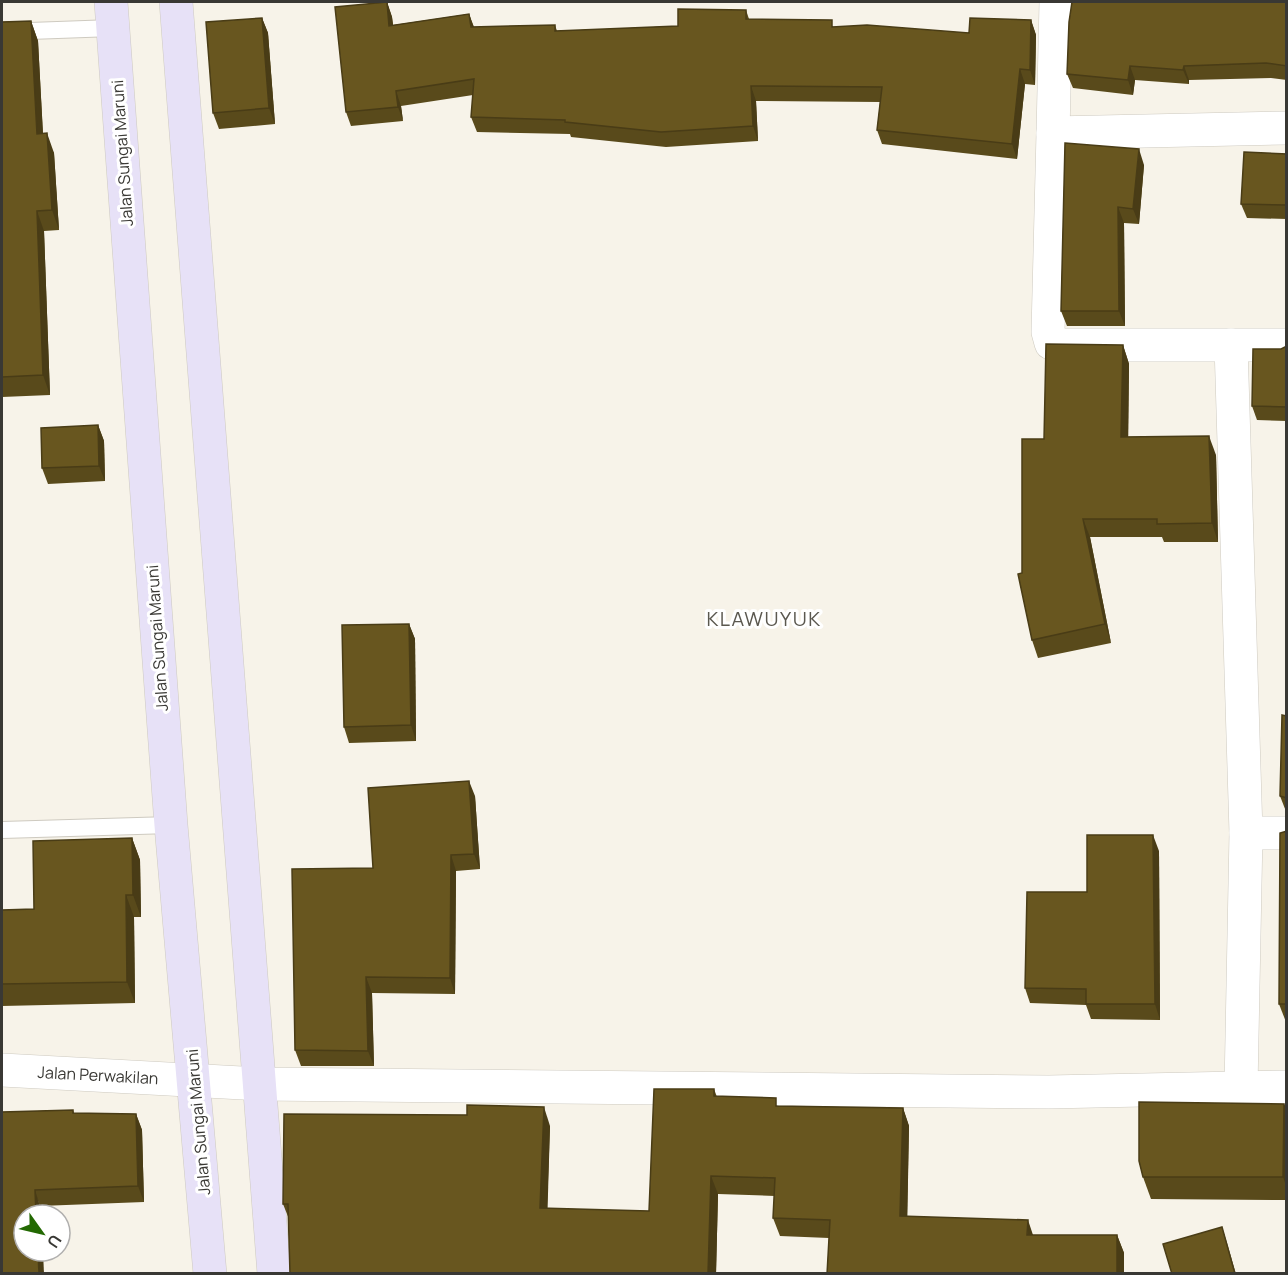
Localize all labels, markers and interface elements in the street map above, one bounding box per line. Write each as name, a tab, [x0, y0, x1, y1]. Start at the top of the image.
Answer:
street label: Jalan Sungai Maruni	[106, 79, 138, 227]
street label: Jalan Sungai Maruni	[141, 564, 173, 712]
district label: KLAWUYUK	[706, 605, 822, 632]
street label: Jalan Sungai Maruni	[181, 1048, 215, 1196]
street label: Jalan Perwakilan	[37, 1061, 159, 1089]
north arrow	[12, 1203, 72, 1263]
text: U	[42, 1230, 67, 1252]

